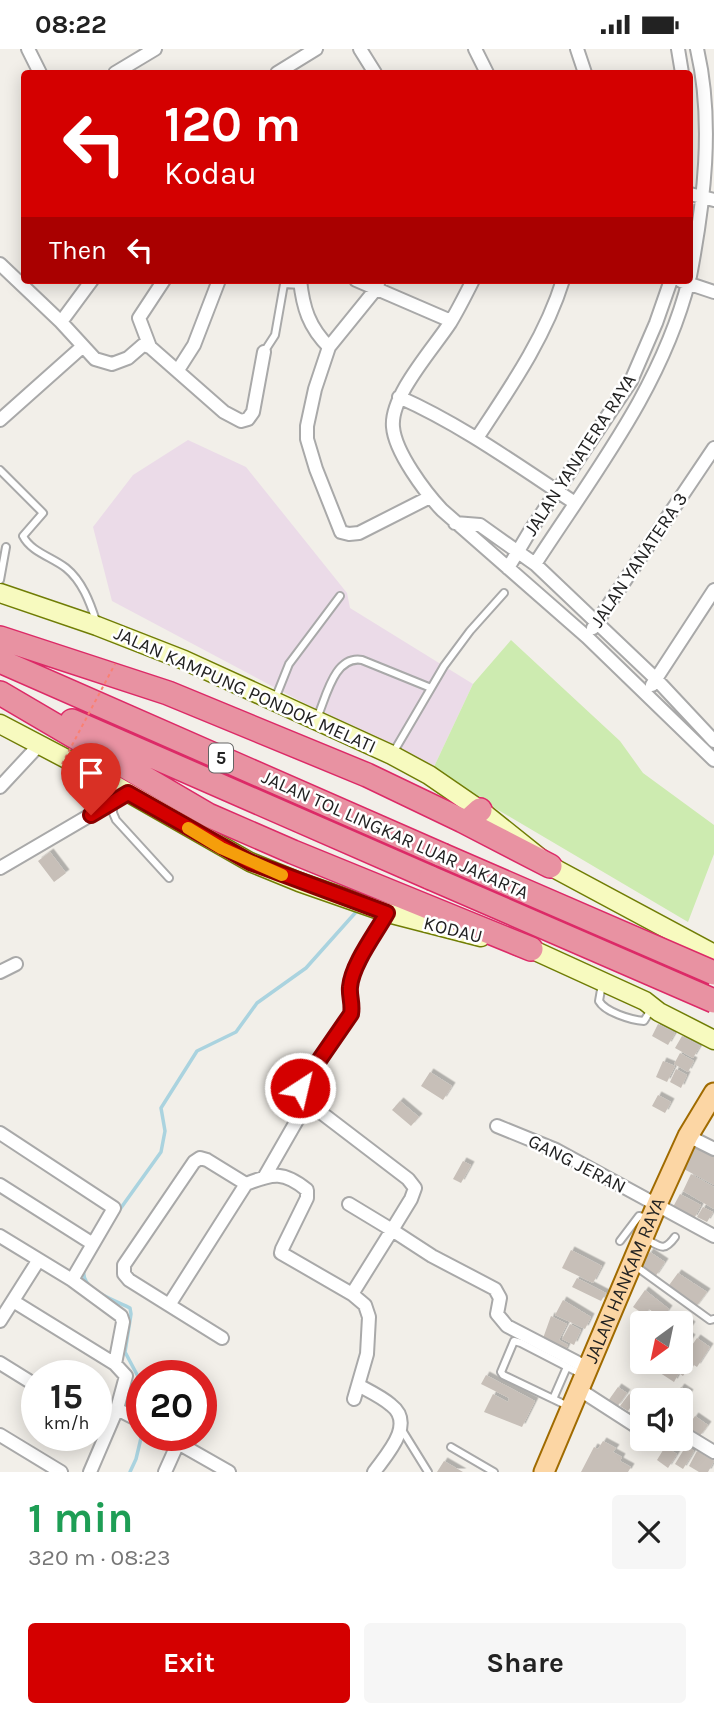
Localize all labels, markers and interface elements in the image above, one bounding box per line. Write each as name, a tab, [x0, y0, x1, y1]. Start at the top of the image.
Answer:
text: 08:22	[35, 9, 107, 40]
text: 120 m	[164, 96, 301, 153]
icon: left	[49, 98, 140, 189]
text: Kodau	[164, 155, 257, 192]
icon: left	[121, 231, 159, 269]
text: Then	[49, 235, 107, 266]
street label: JALAN YANATERA RAYA	[519, 370, 641, 540]
street label: JALAN YANATERA 3	[586, 489, 692, 631]
street label: JALAN KAMPUNG PONDOK MELATI	[111, 622, 379, 758]
pin	[61, 743, 121, 815]
road number: 5	[209, 743, 233, 773]
icon: arrive	[72, 754, 110, 792]
street label: JALAN TOL LINGKAR LUAR JAKARTA	[258, 766, 532, 904]
street label: KODAU	[421, 912, 485, 948]
position arrow	[263, 1051, 337, 1125]
street label: GANG JERAN	[524, 1130, 630, 1198]
street label: JALAN HANKAM RAYA	[580, 1194, 670, 1367]
north arrow	[630, 1311, 693, 1374]
map controls	[630, 1311, 693, 1451]
speed limit sign: 20	[126, 1360, 217, 1451]
text: 15	[50, 1376, 83, 1417]
button: sound	[630, 1388, 693, 1451]
text: km/h	[44, 1412, 89, 1434]
text: 1 min	[28, 1493, 133, 1543]
button: close	[612, 1495, 686, 1569]
text: 320 m · 08:23	[28, 1544, 171, 1571]
button: Exit	[28, 1623, 350, 1703]
button: Share	[364, 1623, 686, 1703]

